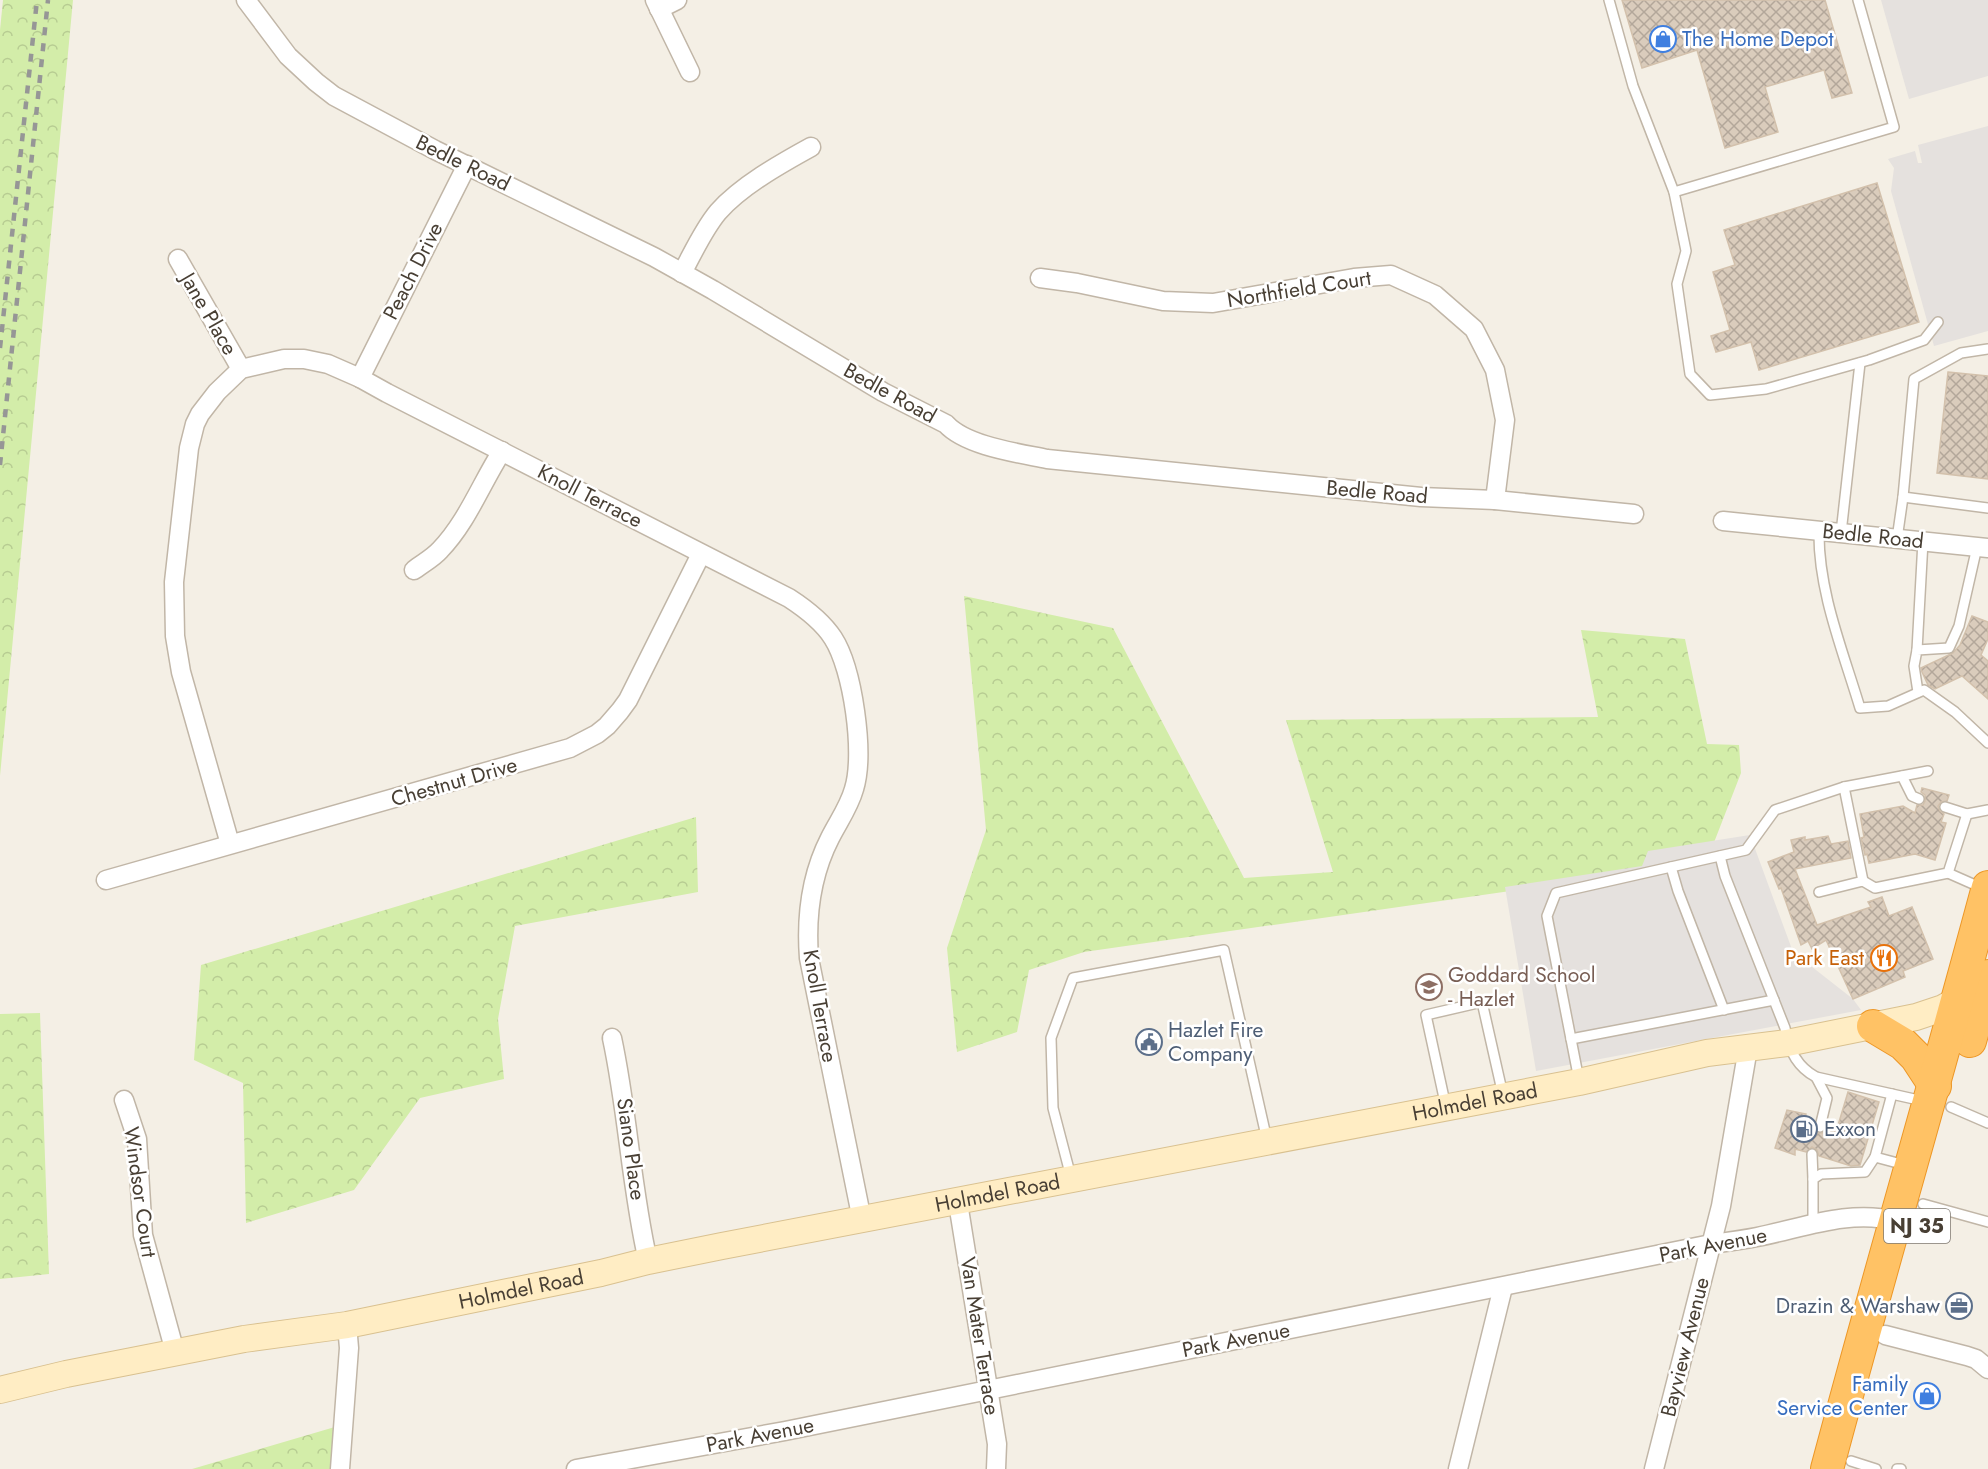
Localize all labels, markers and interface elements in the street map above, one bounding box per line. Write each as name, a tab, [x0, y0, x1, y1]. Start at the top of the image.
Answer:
shop icon: The Home Depot	[1648, 24, 1678, 54]
place label: The Home Depot	[1682, 24, 1833, 54]
street label: Bedle Road	[411, 127, 515, 199]
street label: Peach Drive	[376, 217, 450, 325]
street label: Northfield Court	[1225, 263, 1373, 315]
street label: Jane Place	[172, 265, 245, 361]
street label: Bedle Road	[838, 355, 942, 431]
street label: Knoll Terrace	[532, 457, 648, 535]
street label: Bedle Road	[1325, 473, 1429, 511]
street label: Bedle Road	[1821, 516, 1925, 556]
street label: Chestnut Drive	[387, 750, 521, 814]
place label: Park East	[1785, 943, 1864, 973]
restaurant icon: Park East	[1869, 943, 1899, 973]
street label: Knoll Terrace	[795, 947, 845, 1065]
place label: Goddard School - Hazlet	[1448, 960, 1596, 1014]
school or university icon: Goddard School - Hazlet	[1414, 972, 1444, 1002]
place label: Hazlet Fire Company	[1168, 1015, 1264, 1069]
public building icon: Hazlet Fire Company	[1134, 1027, 1164, 1057]
street label: Holmdel Road	[1410, 1075, 1540, 1129]
street label: Siano Place	[609, 1096, 653, 1202]
fuel station icon: Exxon	[1789, 1114, 1819, 1144]
place label: Exxon	[1824, 1114, 1876, 1144]
street label: Windsor Court	[116, 1125, 164, 1259]
street label: Holmdel Road	[932, 1167, 1063, 1220]
road number: NJ 35	[1884, 1209, 1950, 1243]
street label: Park Avenue	[1657, 1220, 1770, 1270]
street label: Van Mater Terrace	[953, 1255, 1007, 1417]
street label: Holmdel Road	[456, 1262, 586, 1317]
street label: Bayview Avenue	[1653, 1274, 1717, 1420]
place label: Drazin & Warshaw	[1776, 1291, 1941, 1321]
office icon: Drazin & Warshaw	[1944, 1291, 1974, 1321]
street label: Park Avenue	[1180, 1315, 1293, 1365]
place label: Family Service Center	[1777, 1369, 1909, 1423]
shop icon: Family Service Center	[1912, 1381, 1942, 1411]
street label: Park Avenue	[704, 1410, 817, 1460]

